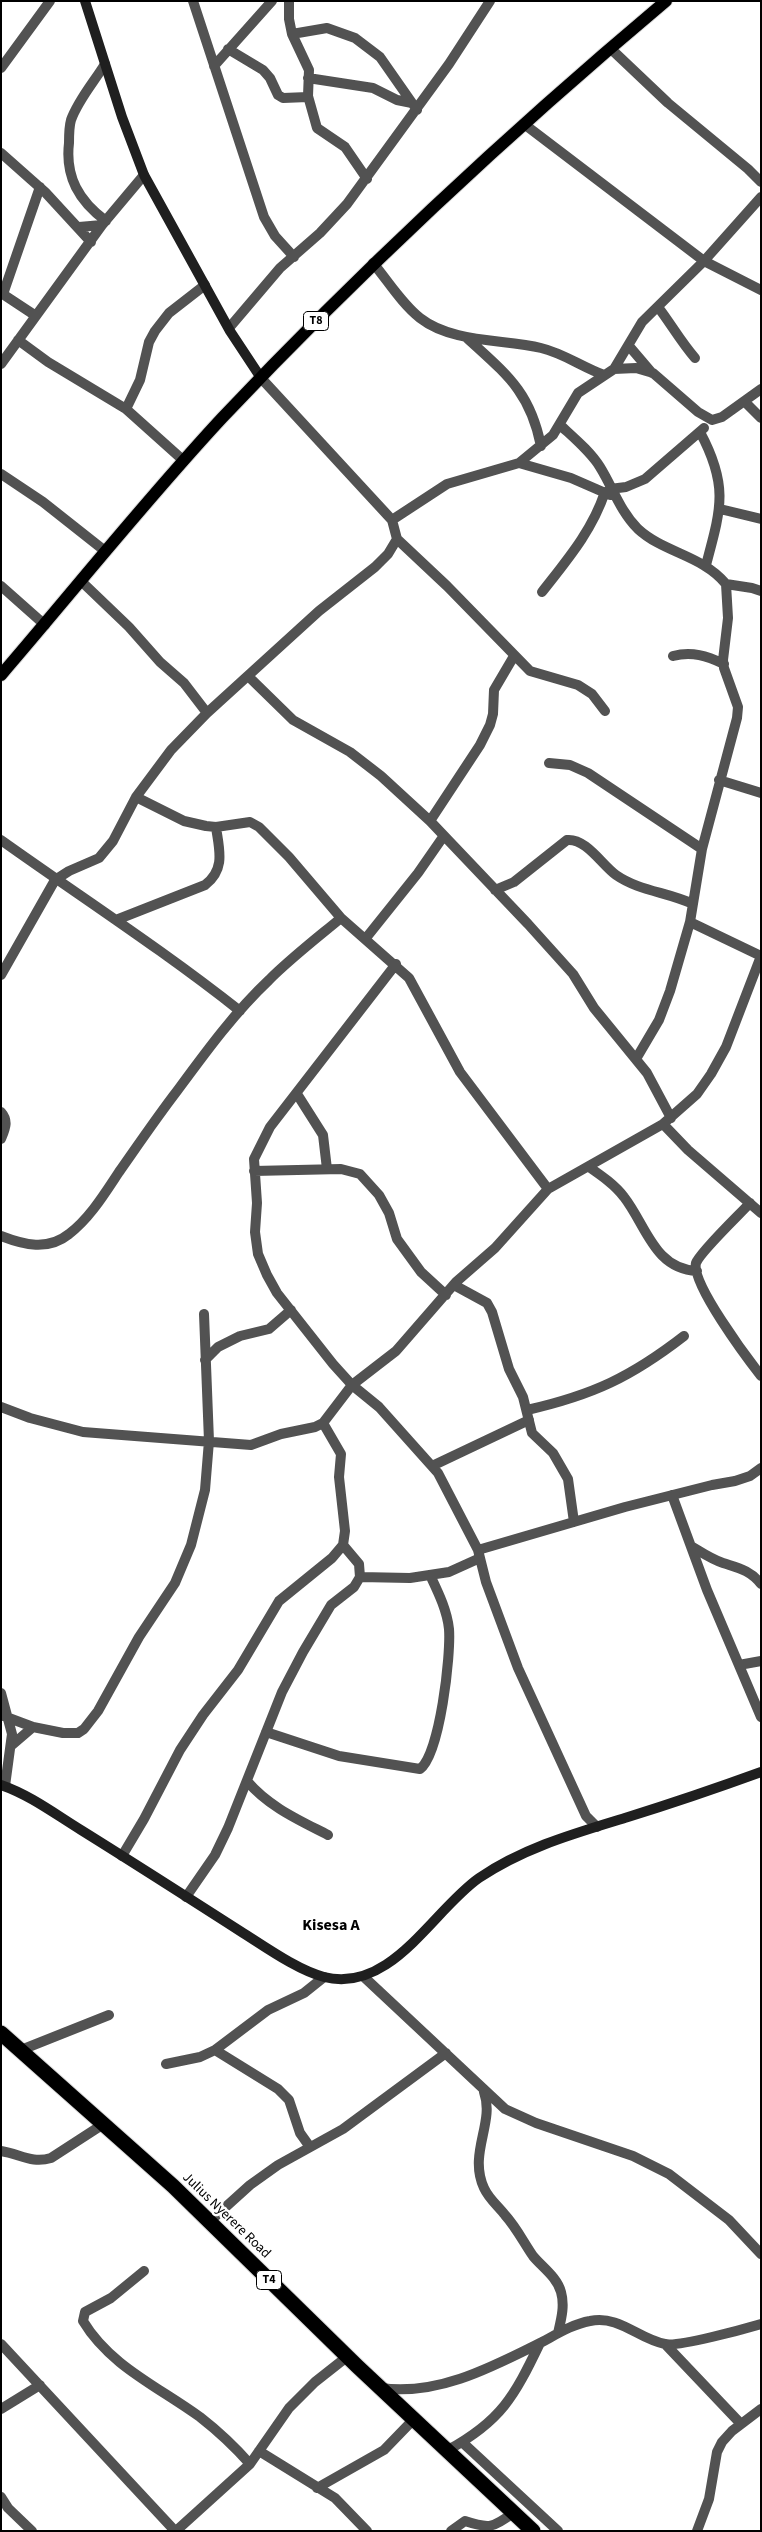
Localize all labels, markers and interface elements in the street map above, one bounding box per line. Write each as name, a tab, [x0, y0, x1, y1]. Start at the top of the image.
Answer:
road number: T8	[304, 312, 328, 331]
district label: Kisesa A	[302, 1916, 360, 1936]
street label: Julius Nyerere Road	[178, 2170, 274, 2262]
road number: T4	[256, 2270, 282, 2290]

